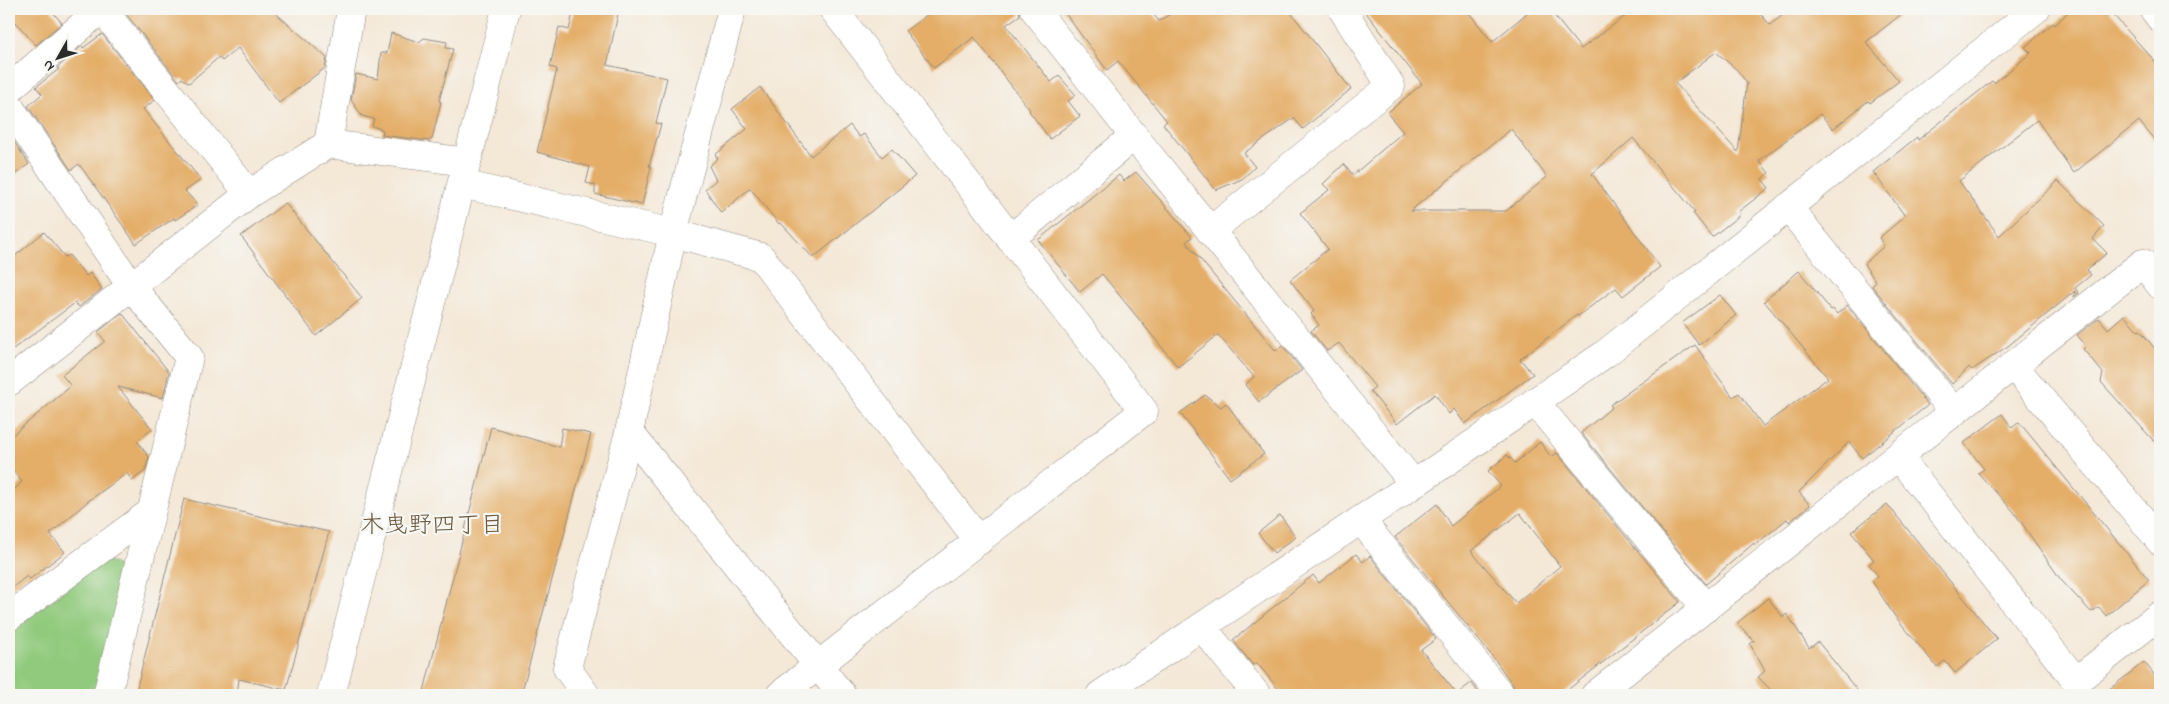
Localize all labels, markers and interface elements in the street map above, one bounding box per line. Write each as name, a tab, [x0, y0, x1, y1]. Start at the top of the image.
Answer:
north arrow	[32, 32, 82, 82]
text: N	[38, 55, 60, 76]
district label: 木曳野四丁目	[360, 509, 504, 544]

